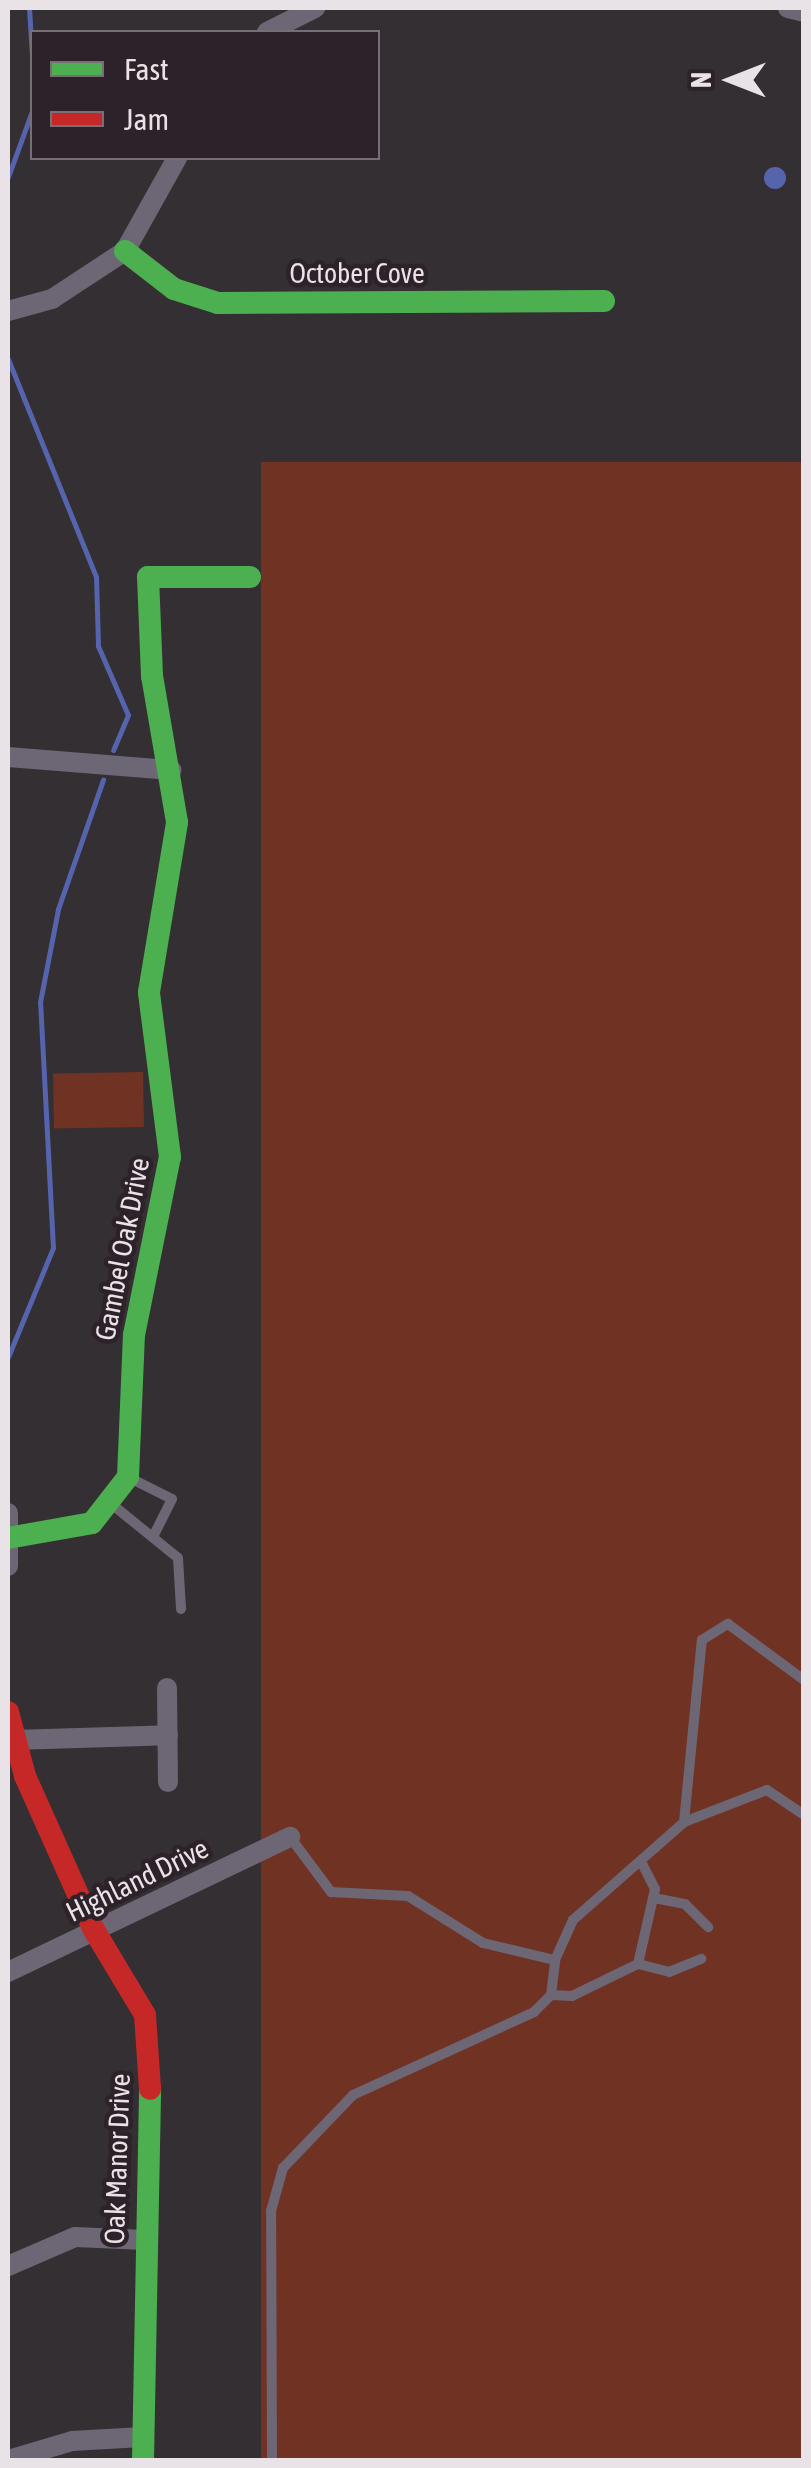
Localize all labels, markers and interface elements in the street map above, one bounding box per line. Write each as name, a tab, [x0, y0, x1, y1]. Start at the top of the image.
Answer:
legend	[30, 30, 380, 160]
north arrow	[681, 30, 781, 130]
text: Fast	[124, 52, 169, 86]
text: N	[685, 72, 717, 88]
text: Jam	[124, 102, 169, 136]
street label: October Cove	[289, 256, 425, 290]
street label: Gambel Oak Drive	[88, 1155, 156, 1343]
street label: Highland Drive	[61, 1831, 213, 1929]
street label: Oak Manor Drive	[97, 2073, 137, 2245]

